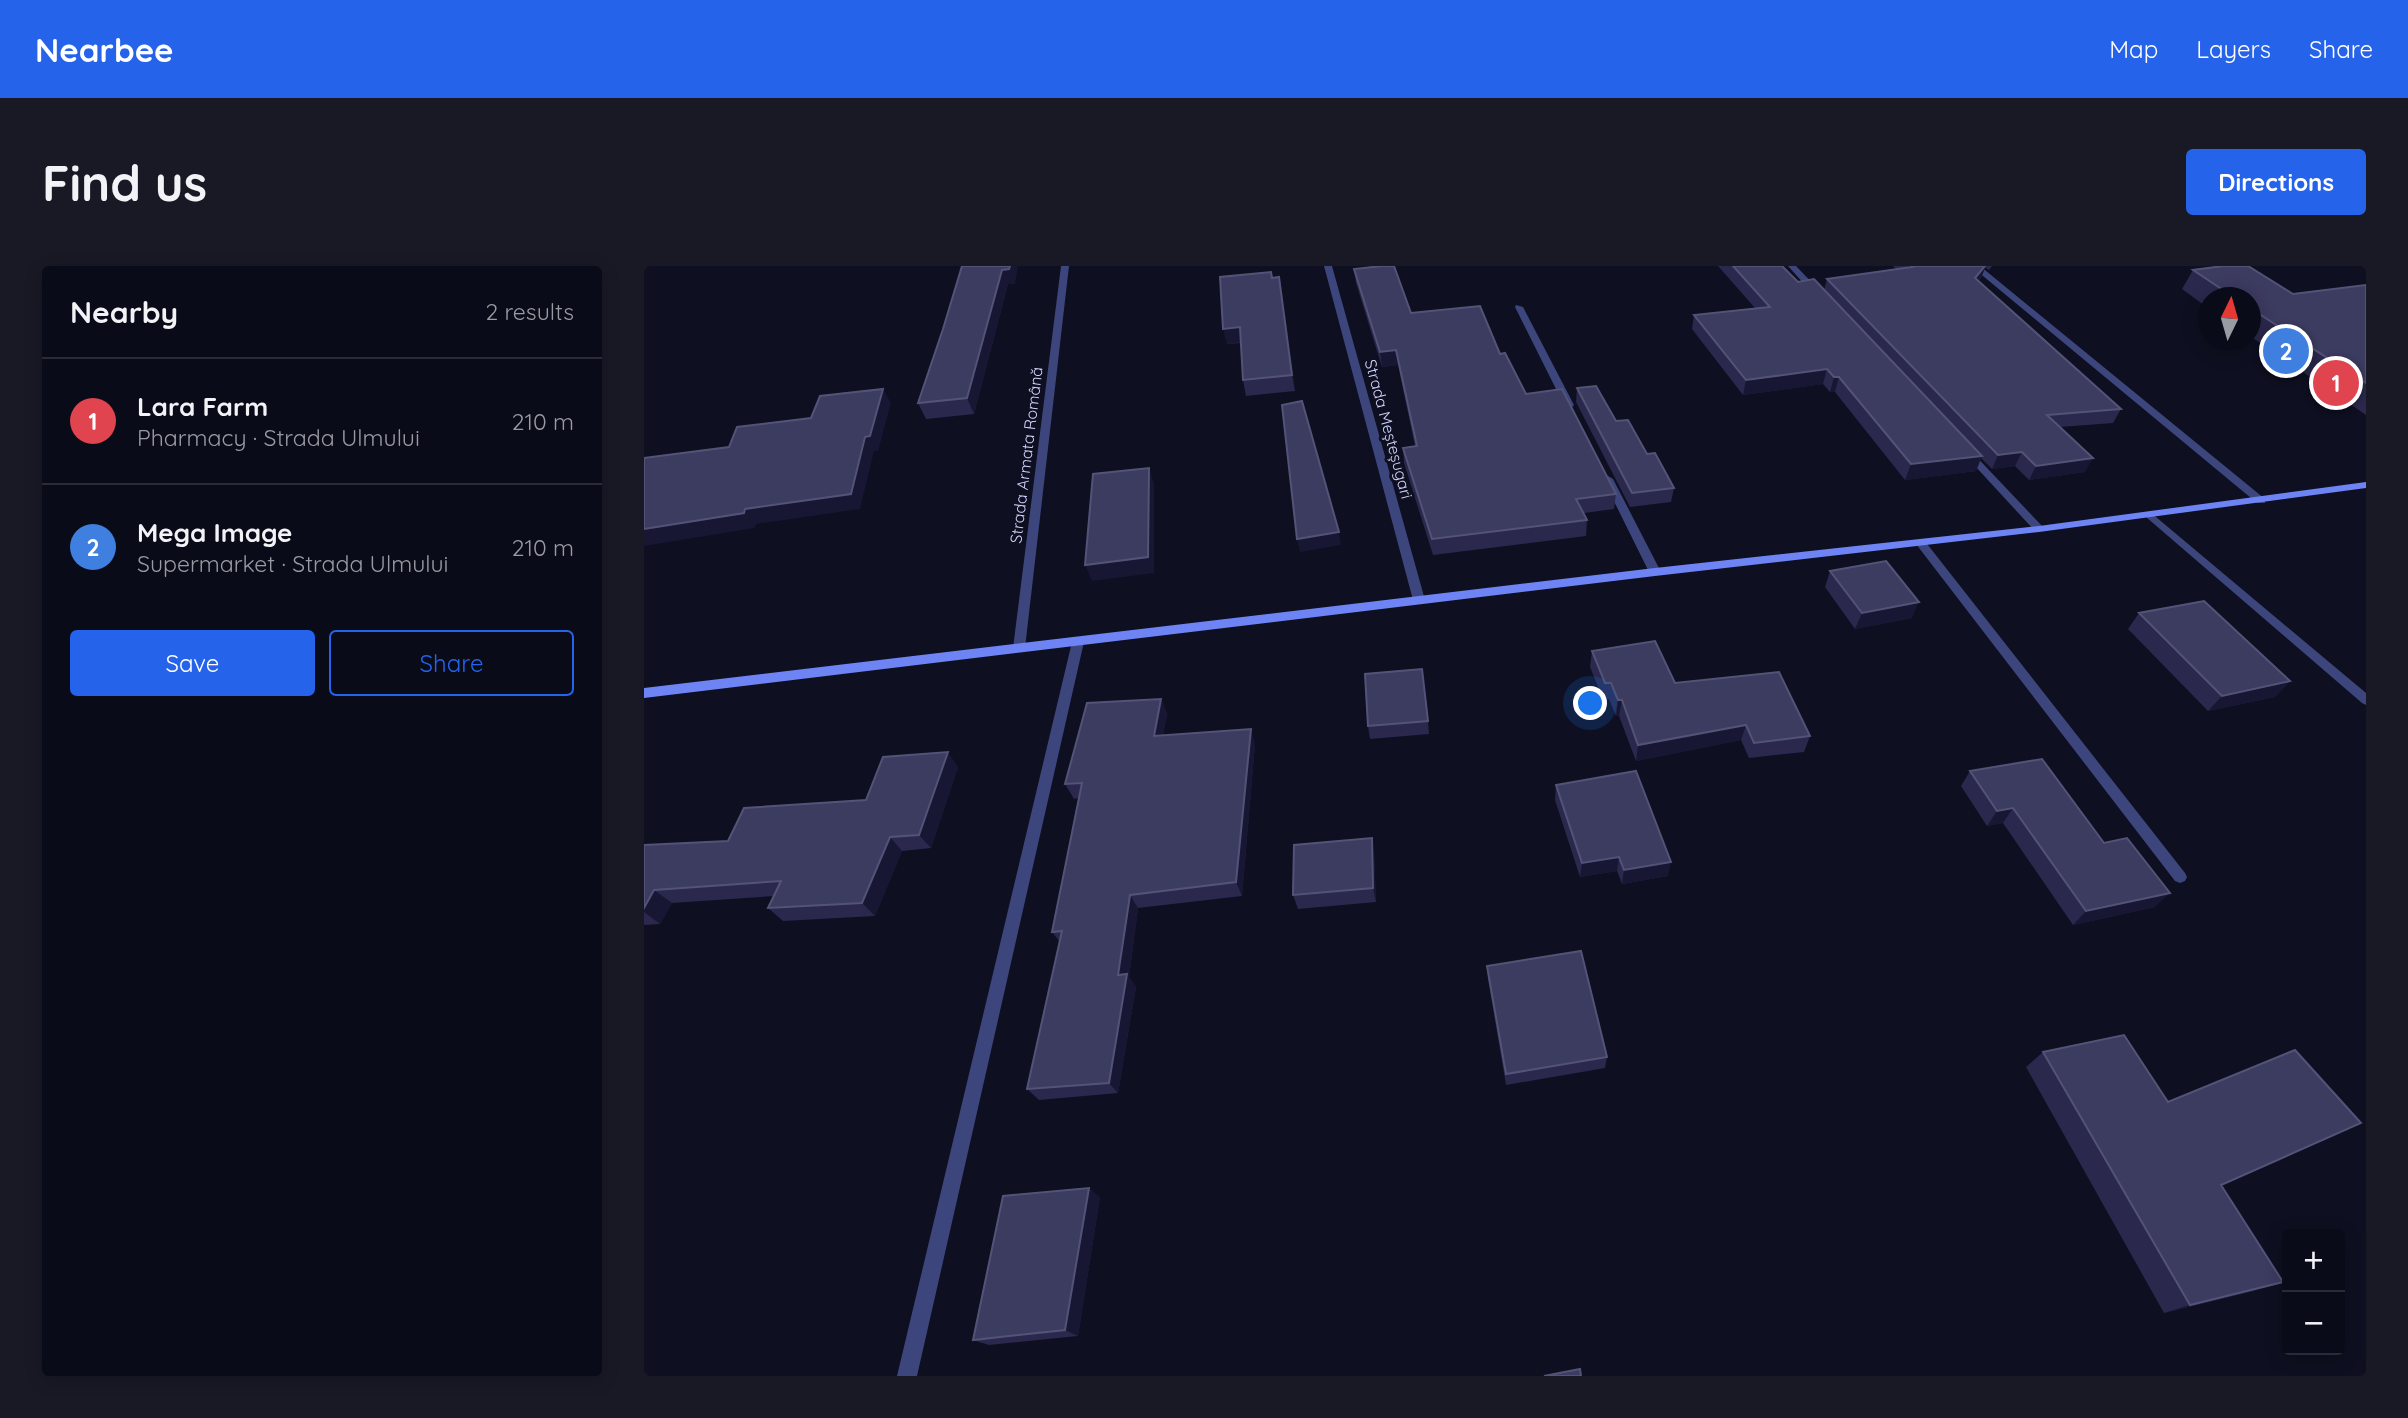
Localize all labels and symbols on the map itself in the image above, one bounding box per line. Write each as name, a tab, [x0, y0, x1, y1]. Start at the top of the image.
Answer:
north arrow	[2198, 287, 2261, 350]
pin: 2	[2263, 325, 2309, 377]
street label: Strada Meșteșugari	[1361, 357, 1417, 501]
pin: 1	[2313, 357, 2359, 409]
street label: Strada Armata Română	[1005, 366, 1047, 544]
your location	[1573, 686, 1607, 720]

